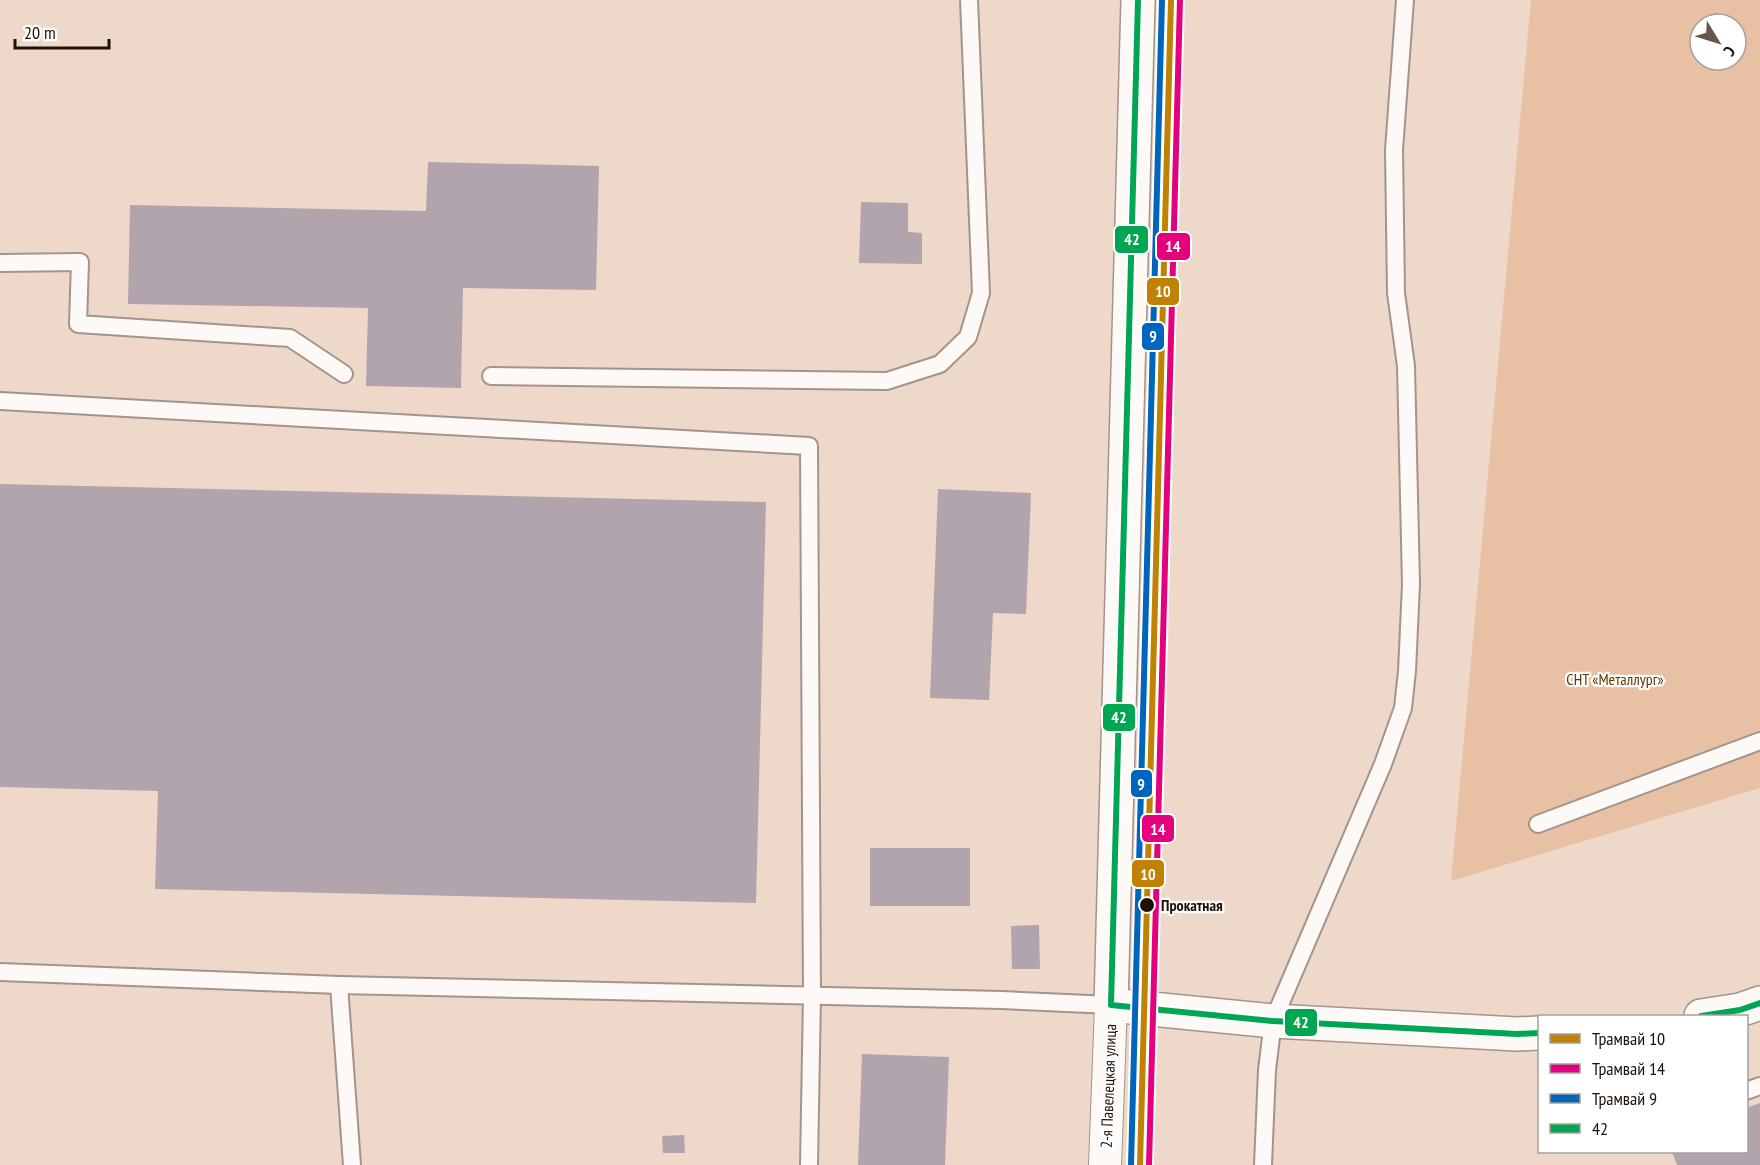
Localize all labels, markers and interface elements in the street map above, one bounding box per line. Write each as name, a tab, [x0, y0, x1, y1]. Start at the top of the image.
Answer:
scale bar	[15, 12, 110, 50]
north arrow	[1688, 12, 1748, 72]
text: 20 m	[24, 21, 56, 44]
text: С	[1719, 42, 1740, 61]
line badge: 42	[1114, 225, 1149, 254]
text: 42	[1124, 229, 1140, 249]
line badge: 14	[1156, 232, 1191, 261]
text: 14	[1165, 236, 1181, 256]
line badge: 10	[1146, 277, 1180, 306]
text: 10	[1155, 281, 1171, 301]
line badge: 9	[1141, 322, 1165, 351]
text: 9	[1149, 326, 1157, 346]
park label: СНТ «Металлург»	[1566, 669, 1664, 689]
line badge: 42	[1102, 703, 1136, 732]
text: 42	[1111, 707, 1127, 727]
line badge: 9	[1130, 769, 1153, 798]
text: 9	[1137, 774, 1145, 794]
line badge: 14	[1141, 814, 1175, 843]
text: 14	[1150, 819, 1166, 839]
line badge: 10	[1131, 859, 1165, 888]
text: 10	[1140, 864, 1156, 884]
place label: Прокатная	[1161, 895, 1223, 915]
marker: Прокатная	[1138, 896, 1156, 914]
line badge: 42	[1284, 1008, 1318, 1037]
text: 42	[1293, 1012, 1309, 1032]
legend	[1538, 1015, 1748, 1153]
street label: 2-я Павелецкая улица	[1096, 1024, 1120, 1148]
text: Трамвай 10	[1592, 1027, 1665, 1050]
text: Трамвай 14	[1592, 1057, 1665, 1080]
text: Трамвай 9	[1592, 1087, 1657, 1110]
text: 42	[1592, 1117, 1608, 1140]

